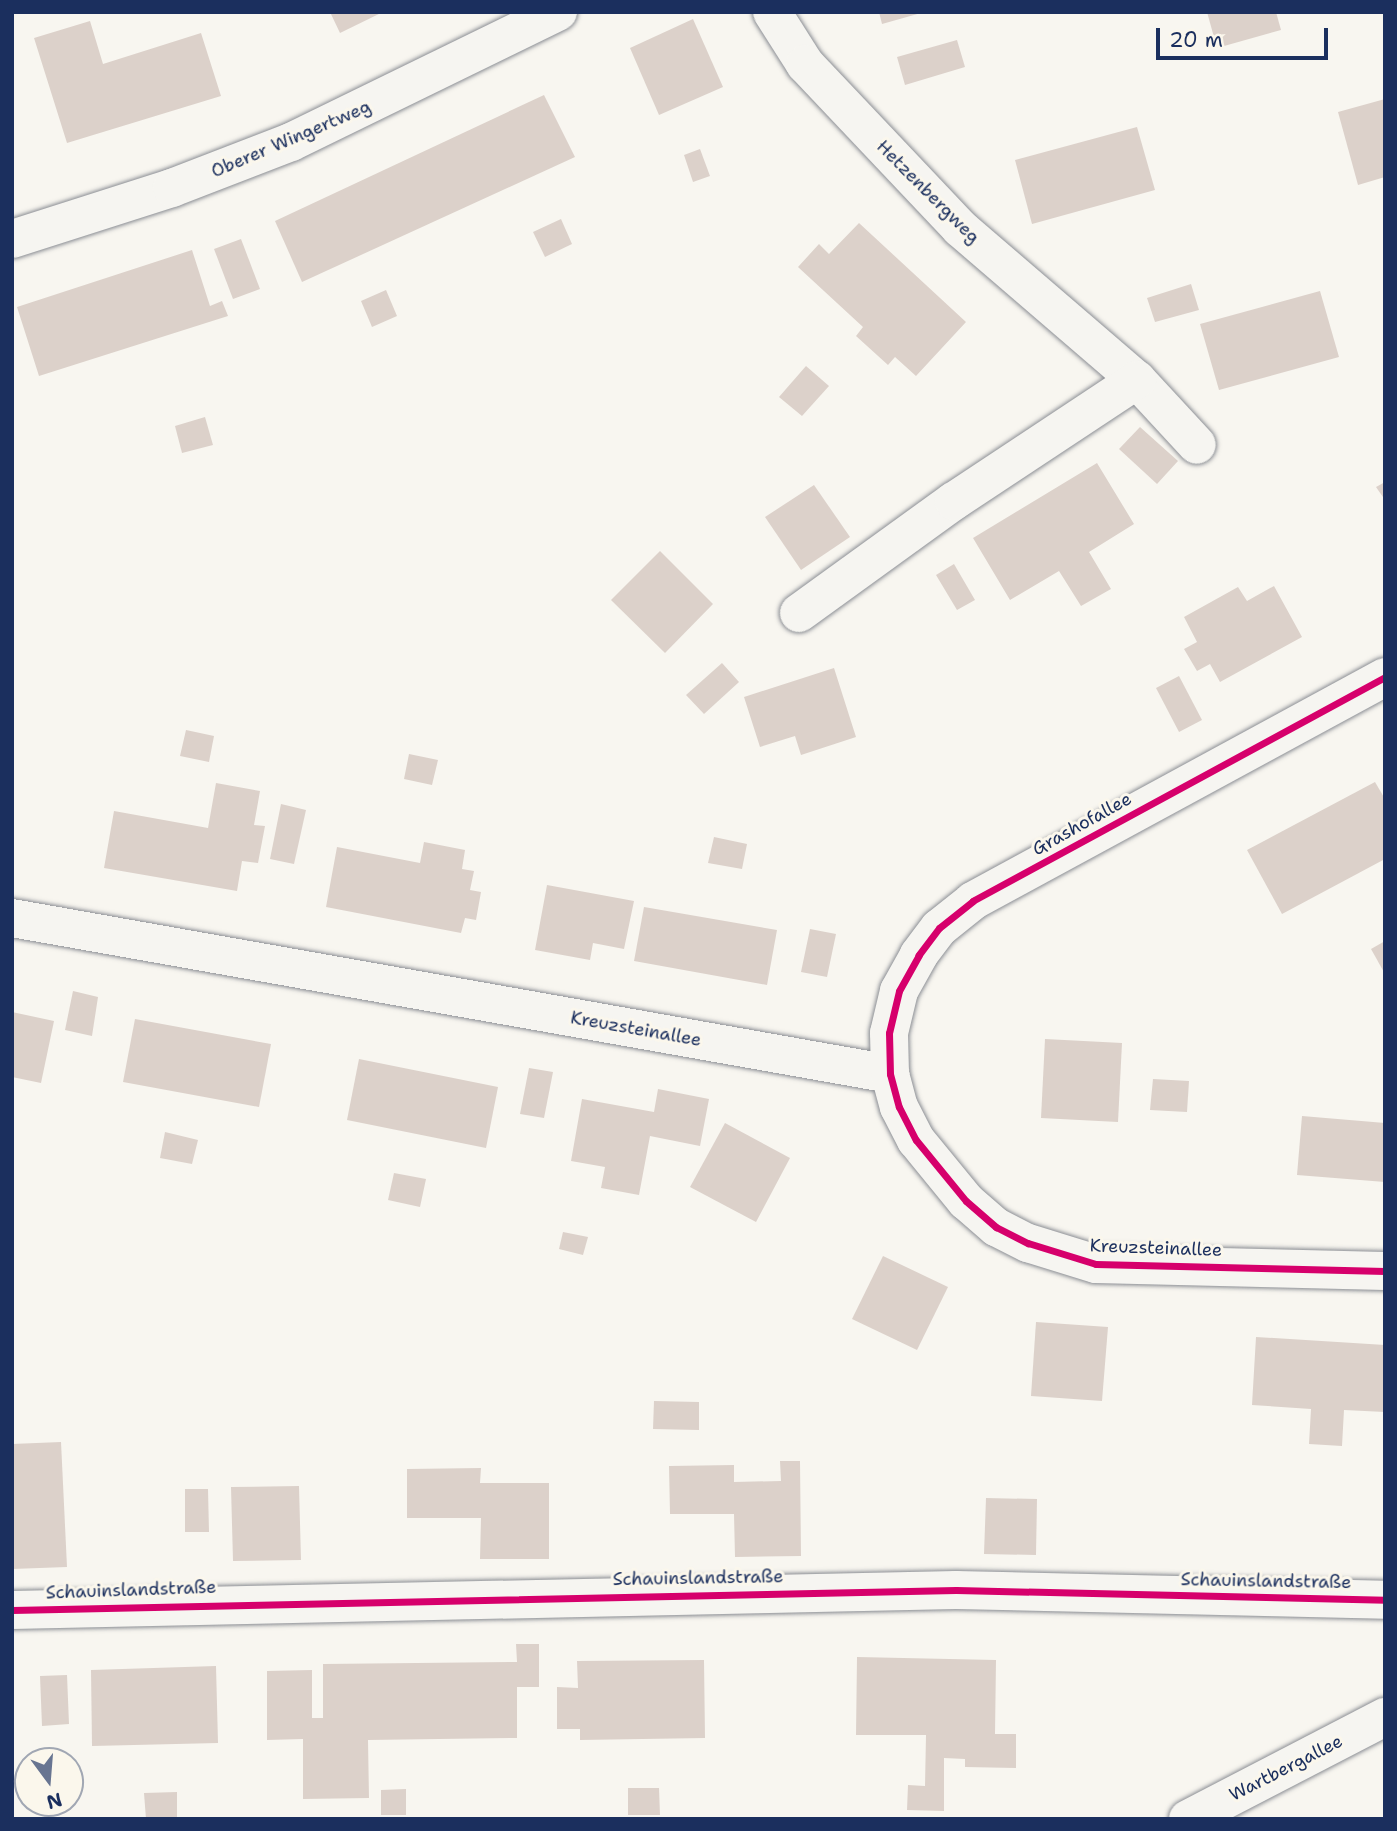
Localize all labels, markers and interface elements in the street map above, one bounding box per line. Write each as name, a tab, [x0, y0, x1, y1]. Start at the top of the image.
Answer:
scale bar	[1159, 14, 1330, 58]
text: 20 m	[1169, 26, 1223, 54]
street label: Oberer Wingertweg	[208, 96, 374, 182]
street label: Hetzenbergweg	[872, 136, 984, 248]
street label: Grashofallee	[1029, 788, 1135, 860]
street label: Kreuzsteinallee	[569, 1007, 703, 1051]
street label: Kreuzsteinallee	[1089, 1235, 1223, 1261]
street label: Schauinslandstraße	[612, 1566, 784, 1590]
street label: Schauinslandstraße	[1180, 1569, 1352, 1593]
street label: Schauinslandstraße	[45, 1576, 217, 1604]
street label: Wartbergallee	[1226, 1730, 1346, 1806]
north arrow	[14, 1747, 84, 1817]
text: N	[44, 1787, 65, 1815]

